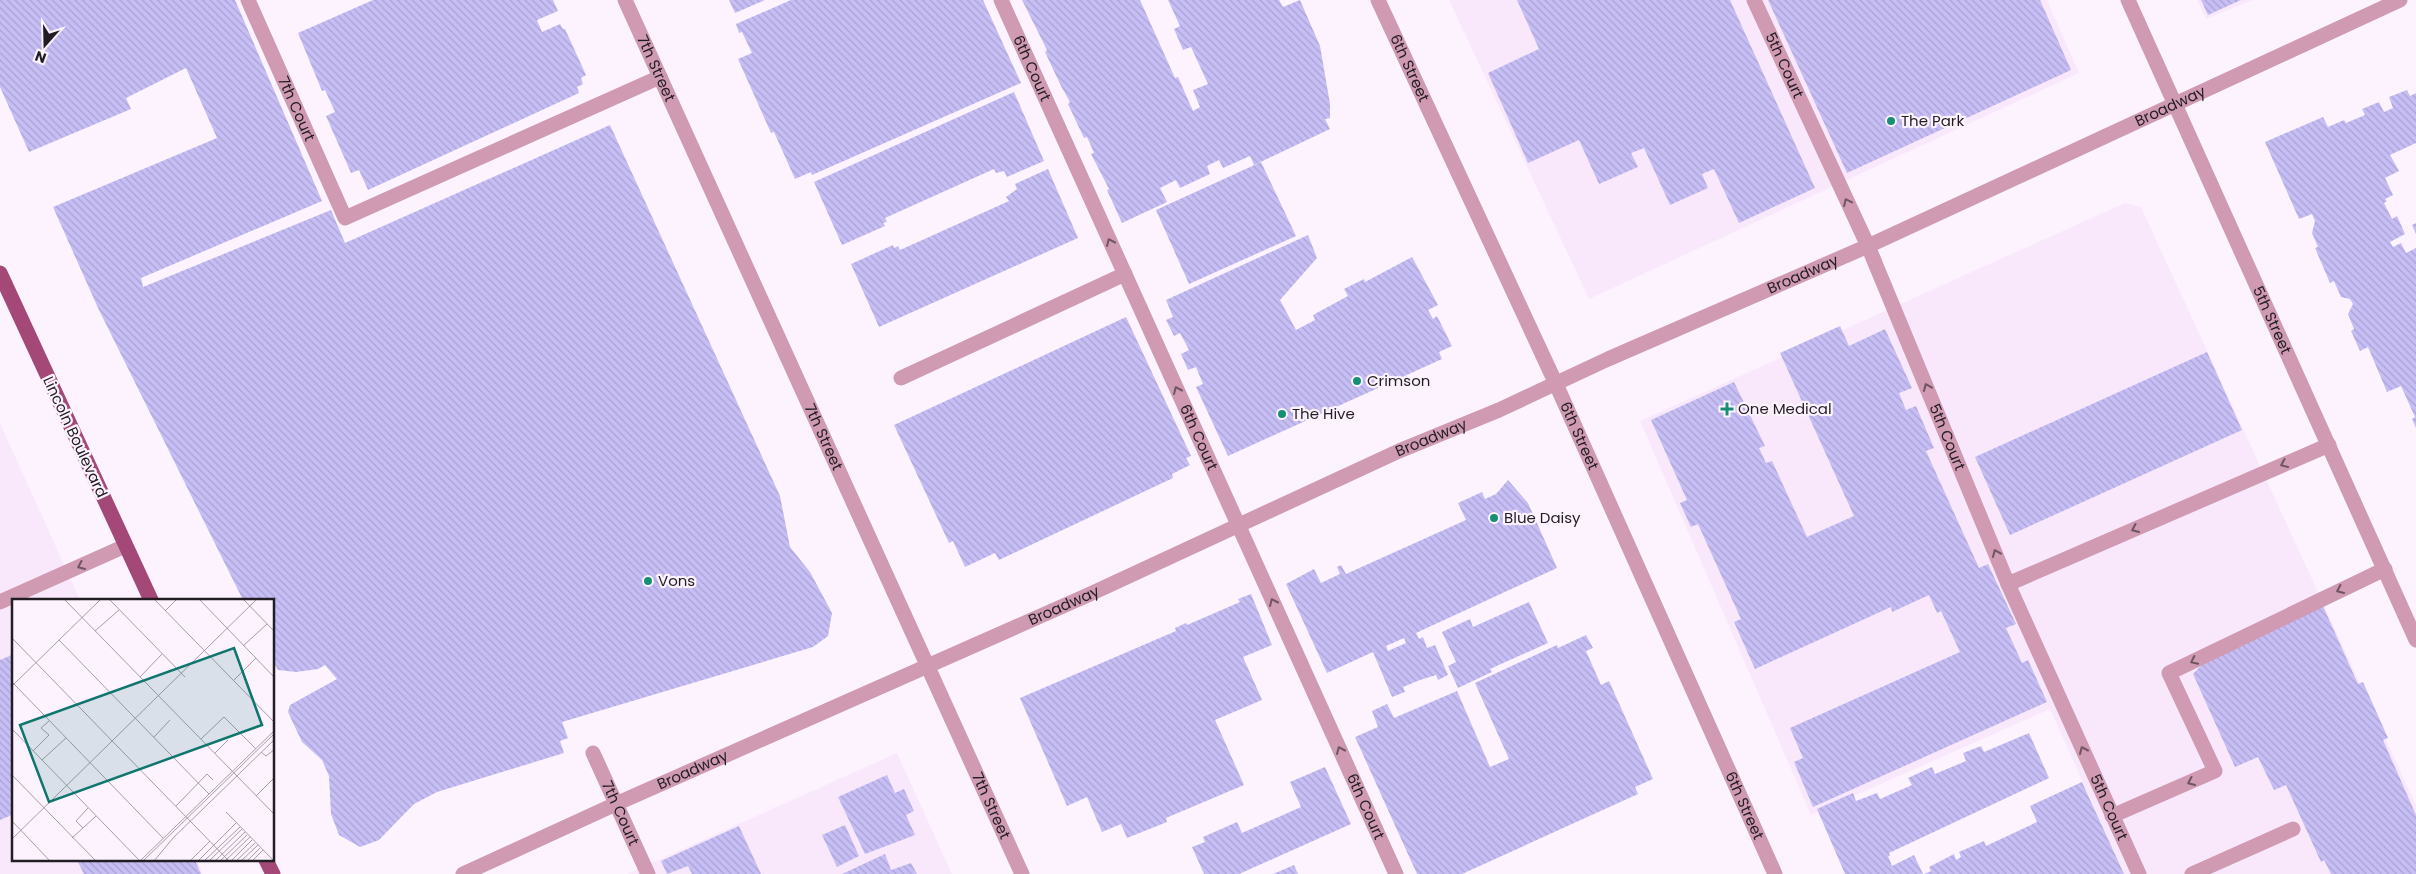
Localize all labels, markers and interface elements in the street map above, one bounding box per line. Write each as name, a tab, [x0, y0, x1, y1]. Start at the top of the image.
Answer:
north arrow	[20, 20, 70, 70]
street label: 5th Court	[1760, 29, 1809, 101]
street label: 6th Street	[1385, 30, 1435, 105]
street label: 7th Street	[632, 31, 681, 105]
street label: 6th Court	[1008, 32, 1056, 105]
text: N	[32, 46, 49, 68]
street label: 7th Court	[273, 73, 320, 144]
street label: Broadway	[2131, 80, 2209, 131]
place label: The Park	[1901, 110, 1964, 131]
marker: The Park	[1885, 115, 1897, 127]
one-way arrow	[1843, 198, 1854, 207]
one-way arrow	[1106, 238, 1116, 247]
street label: Broadway	[1764, 249, 1842, 299]
street label: 5th Street	[2248, 283, 2297, 357]
place label: Crimson	[1367, 370, 1430, 391]
street label: Lincoln Boulevard	[38, 373, 113, 501]
marker: Crimson	[1351, 375, 1363, 387]
one-way arrow	[1922, 383, 1933, 392]
one-way arrow	[1173, 386, 1183, 395]
street label: 6th Street	[1555, 398, 1604, 473]
place label: One Medical	[1738, 398, 1832, 419]
street label: 7th Street	[800, 400, 848, 474]
street label: 5th Court	[1924, 400, 1971, 473]
street label: 6th Court	[1175, 401, 1223, 474]
marker: One Medical	[1720, 402, 1734, 416]
place label: The Hive	[1292, 403, 1355, 424]
marker: The Hive	[1276, 408, 1288, 420]
street label: Broadway	[1392, 413, 1470, 461]
one-way arrow	[2280, 458, 2289, 469]
place label: Blue Daisy	[1504, 507, 1581, 528]
marker: Blue Daisy	[1488, 512, 1500, 524]
one-way arrow	[2131, 523, 2140, 534]
one-way arrow	[1991, 549, 2002, 558]
one-way arrow	[77, 559, 86, 570]
place label: Vons	[658, 570, 695, 591]
marker: Vons	[642, 575, 654, 587]
street label: Broadway	[1025, 580, 1103, 630]
one-way arrow	[2336, 584, 2345, 594]
one-way arrow	[1268, 598, 1279, 607]
inset map	[12, 599, 275, 862]
one-way arrow	[2190, 655, 2199, 665]
street label: Broadway	[654, 744, 732, 794]
one-way arrow	[1335, 746, 1346, 755]
one-way arrow	[2078, 746, 2089, 755]
street label: 6th Street	[1720, 768, 1769, 843]
street label: 7th Street	[967, 769, 1016, 842]
street label: 6th Court	[1342, 770, 1390, 843]
street label: 5th Court	[2085, 771, 2133, 843]
one-way arrow	[2187, 776, 2196, 786]
street label: 7th Court	[597, 777, 645, 849]

